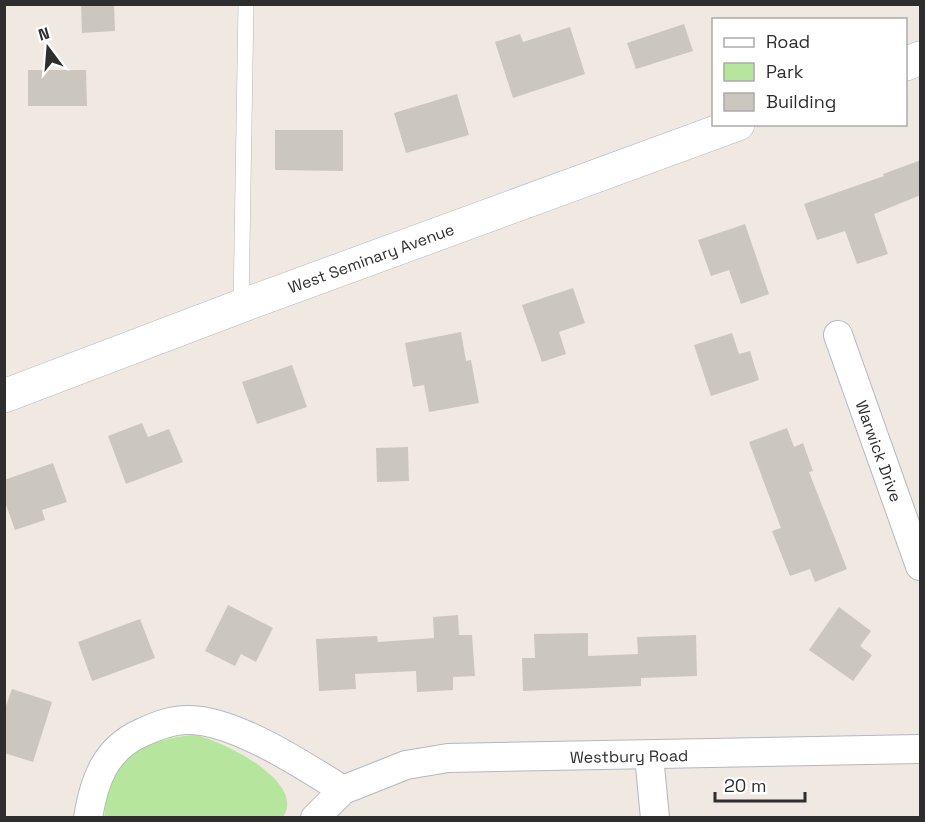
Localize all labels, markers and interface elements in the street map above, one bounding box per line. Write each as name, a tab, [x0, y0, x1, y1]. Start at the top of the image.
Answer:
north arrow	[18, 18, 78, 78]
legend	[712, 18, 907, 126]
text: N	[36, 22, 52, 46]
text: Road	[766, 30, 810, 53]
text: Park	[766, 60, 804, 83]
text: Building	[766, 90, 836, 113]
street label: West Seminary Avenue	[285, 219, 457, 298]
street label: Warwick Drive	[850, 398, 907, 505]
street label: Westbury Road	[570, 745, 688, 768]
scale bar	[715, 765, 805, 803]
text: 20 m	[724, 774, 767, 797]

